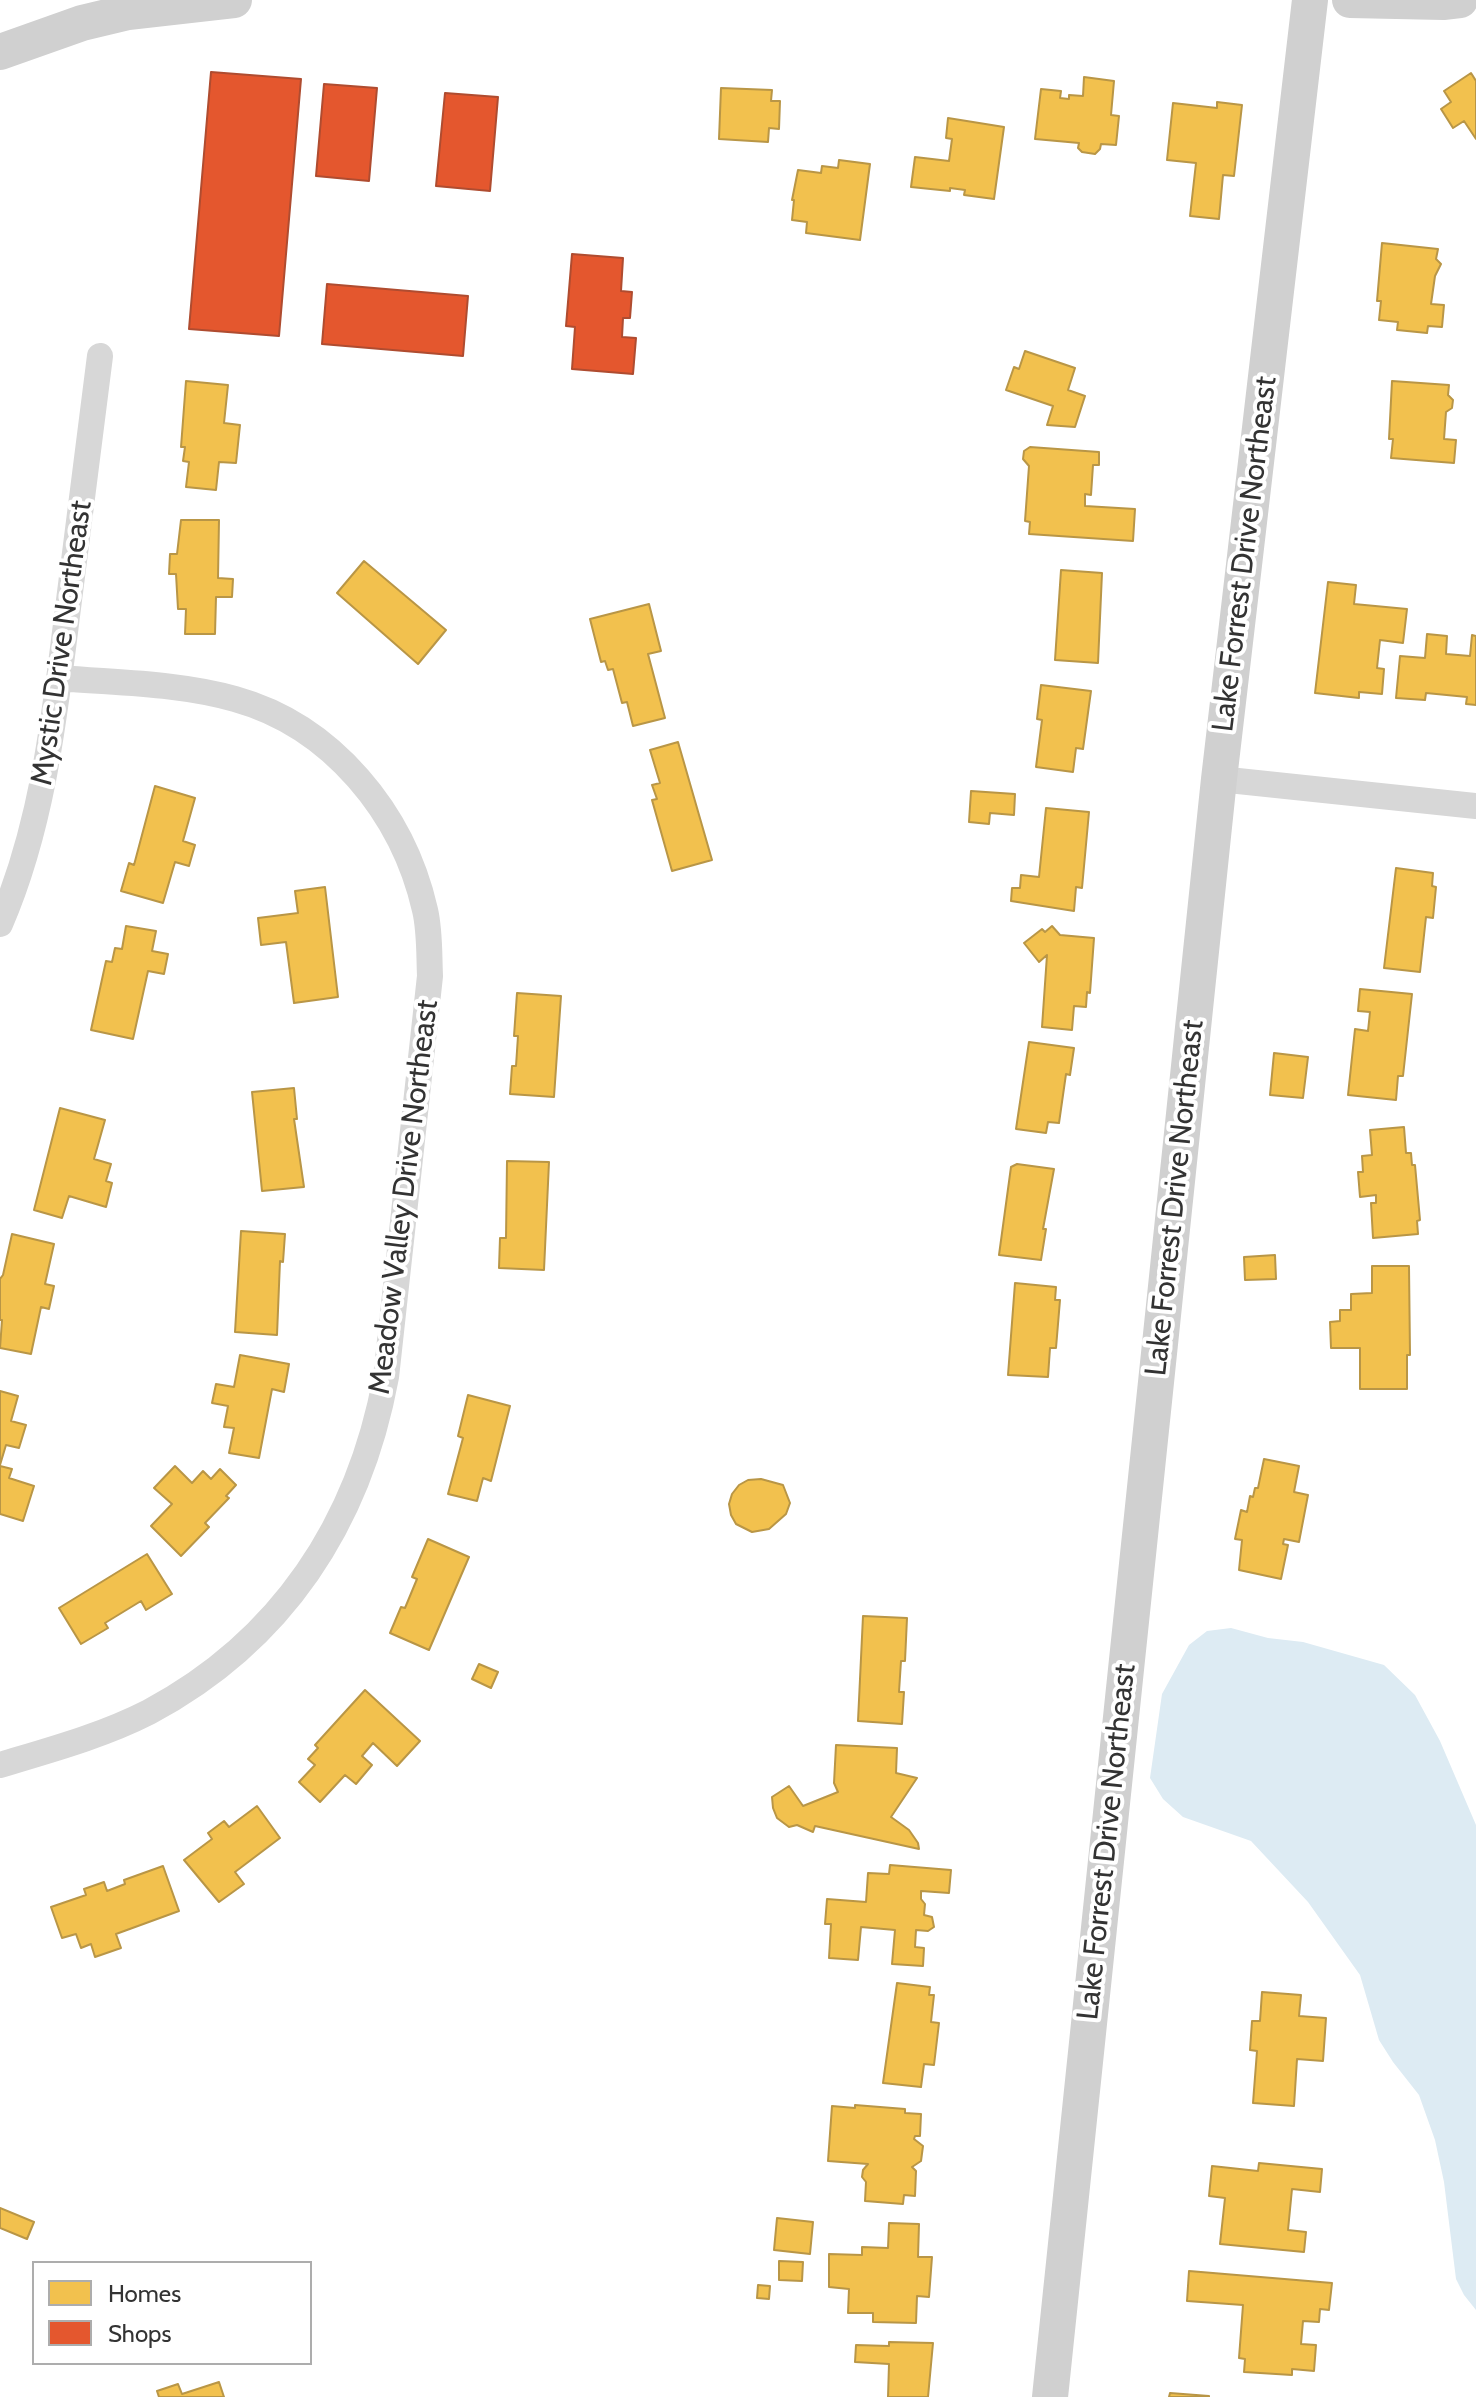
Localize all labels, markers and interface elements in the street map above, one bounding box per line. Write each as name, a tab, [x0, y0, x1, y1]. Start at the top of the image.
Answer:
street label: Lake Forrest Drive Northeast	[1205, 374, 1285, 734]
street label: Mystic Drive Northeast	[24, 498, 100, 788]
street label: Meadow Valley Drive Northeast	[362, 998, 446, 1396]
street label: Lake Forrest Drive Northeast	[1138, 1018, 1212, 1378]
street label: Lake Forrest Drive Northeast	[1070, 1662, 1144, 2022]
legend	[32, 2261, 312, 2365]
text: Homes	[108, 2279, 181, 2308]
text: Shops	[108, 2319, 171, 2348]

